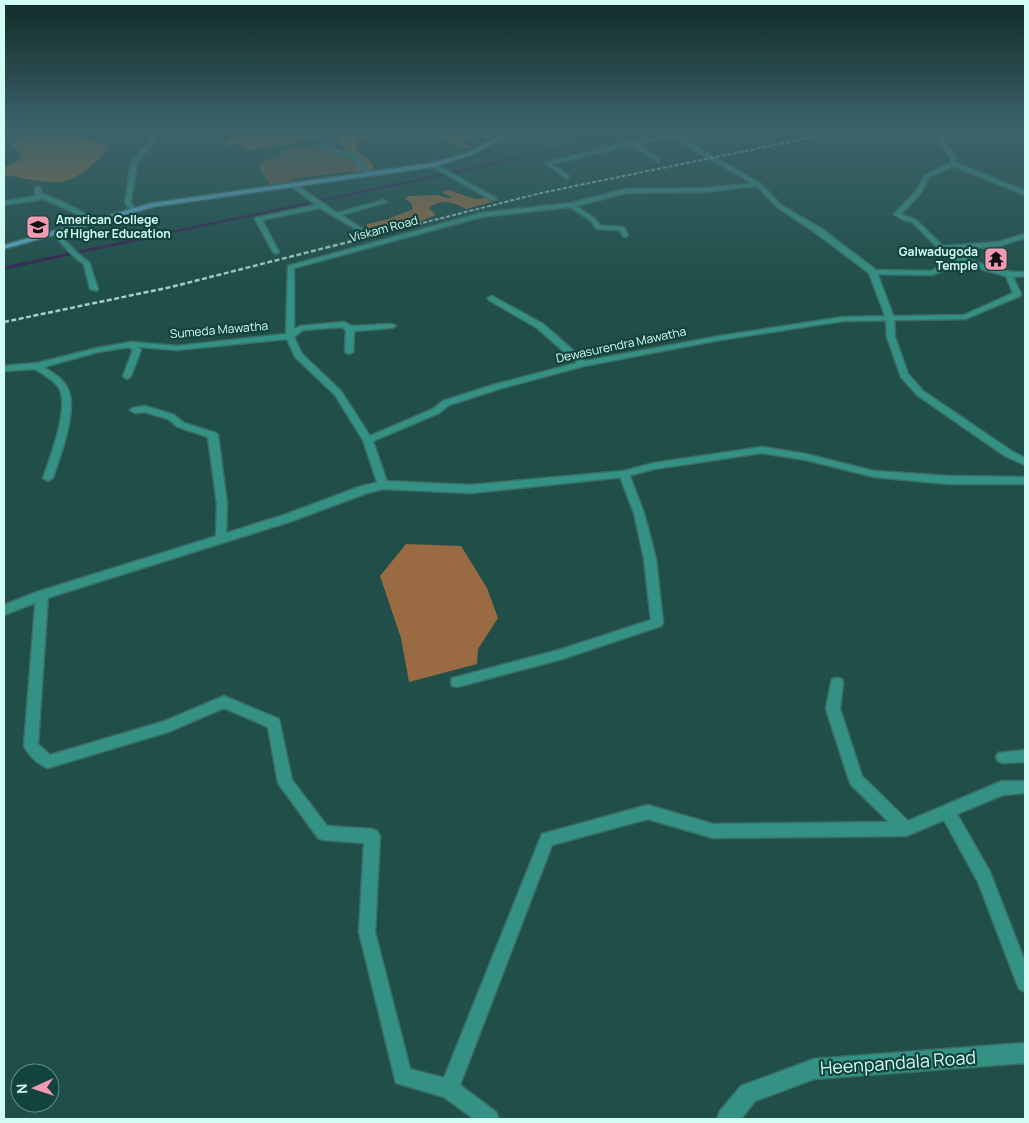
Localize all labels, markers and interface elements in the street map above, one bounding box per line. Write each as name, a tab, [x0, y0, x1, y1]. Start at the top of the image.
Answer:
place label: American College of Higher Education	[56, 211, 171, 242]
street label: Viskam Road	[348, 211, 420, 246]
school or university icon: American College of Higher Education	[25, 214, 51, 240]
place label: Galwadugoda Temple	[899, 243, 978, 274]
temple icon: Galwadugoda Temple	[983, 246, 1009, 272]
street label: Sumeda Mawatha	[169, 317, 269, 342]
street label: Dewasurendra Mawatha	[554, 322, 688, 367]
street label: Heenpandala Road	[819, 1045, 977, 1079]
north arrow	[10, 1063, 60, 1113]
text: N	[12, 1083, 31, 1094]

